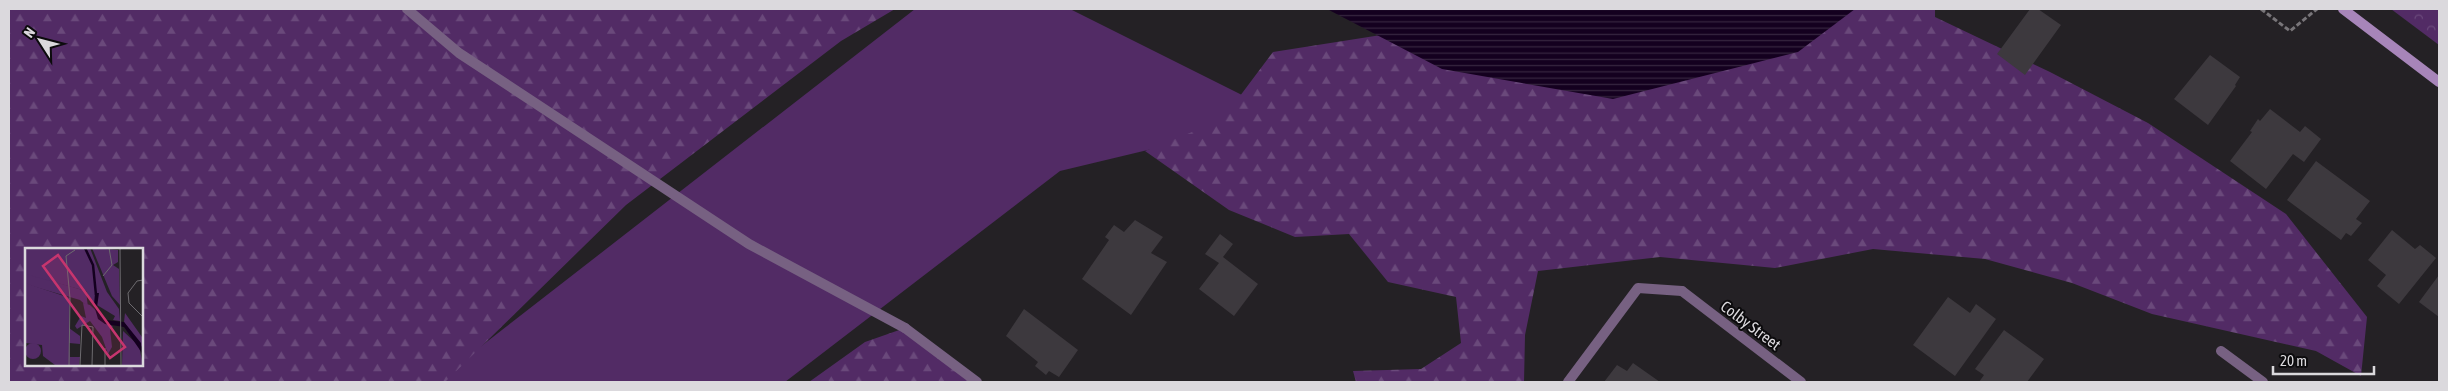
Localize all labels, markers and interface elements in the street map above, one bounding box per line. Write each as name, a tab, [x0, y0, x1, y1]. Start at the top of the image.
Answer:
north arrow	[15, 15, 65, 65]
text: N	[21, 24, 38, 40]
inset map	[25, 248, 142, 366]
street label: Colby Street	[1717, 297, 1785, 354]
scale bar	[2273, 344, 2374, 376]
text: 20 m	[2280, 352, 2307, 369]

